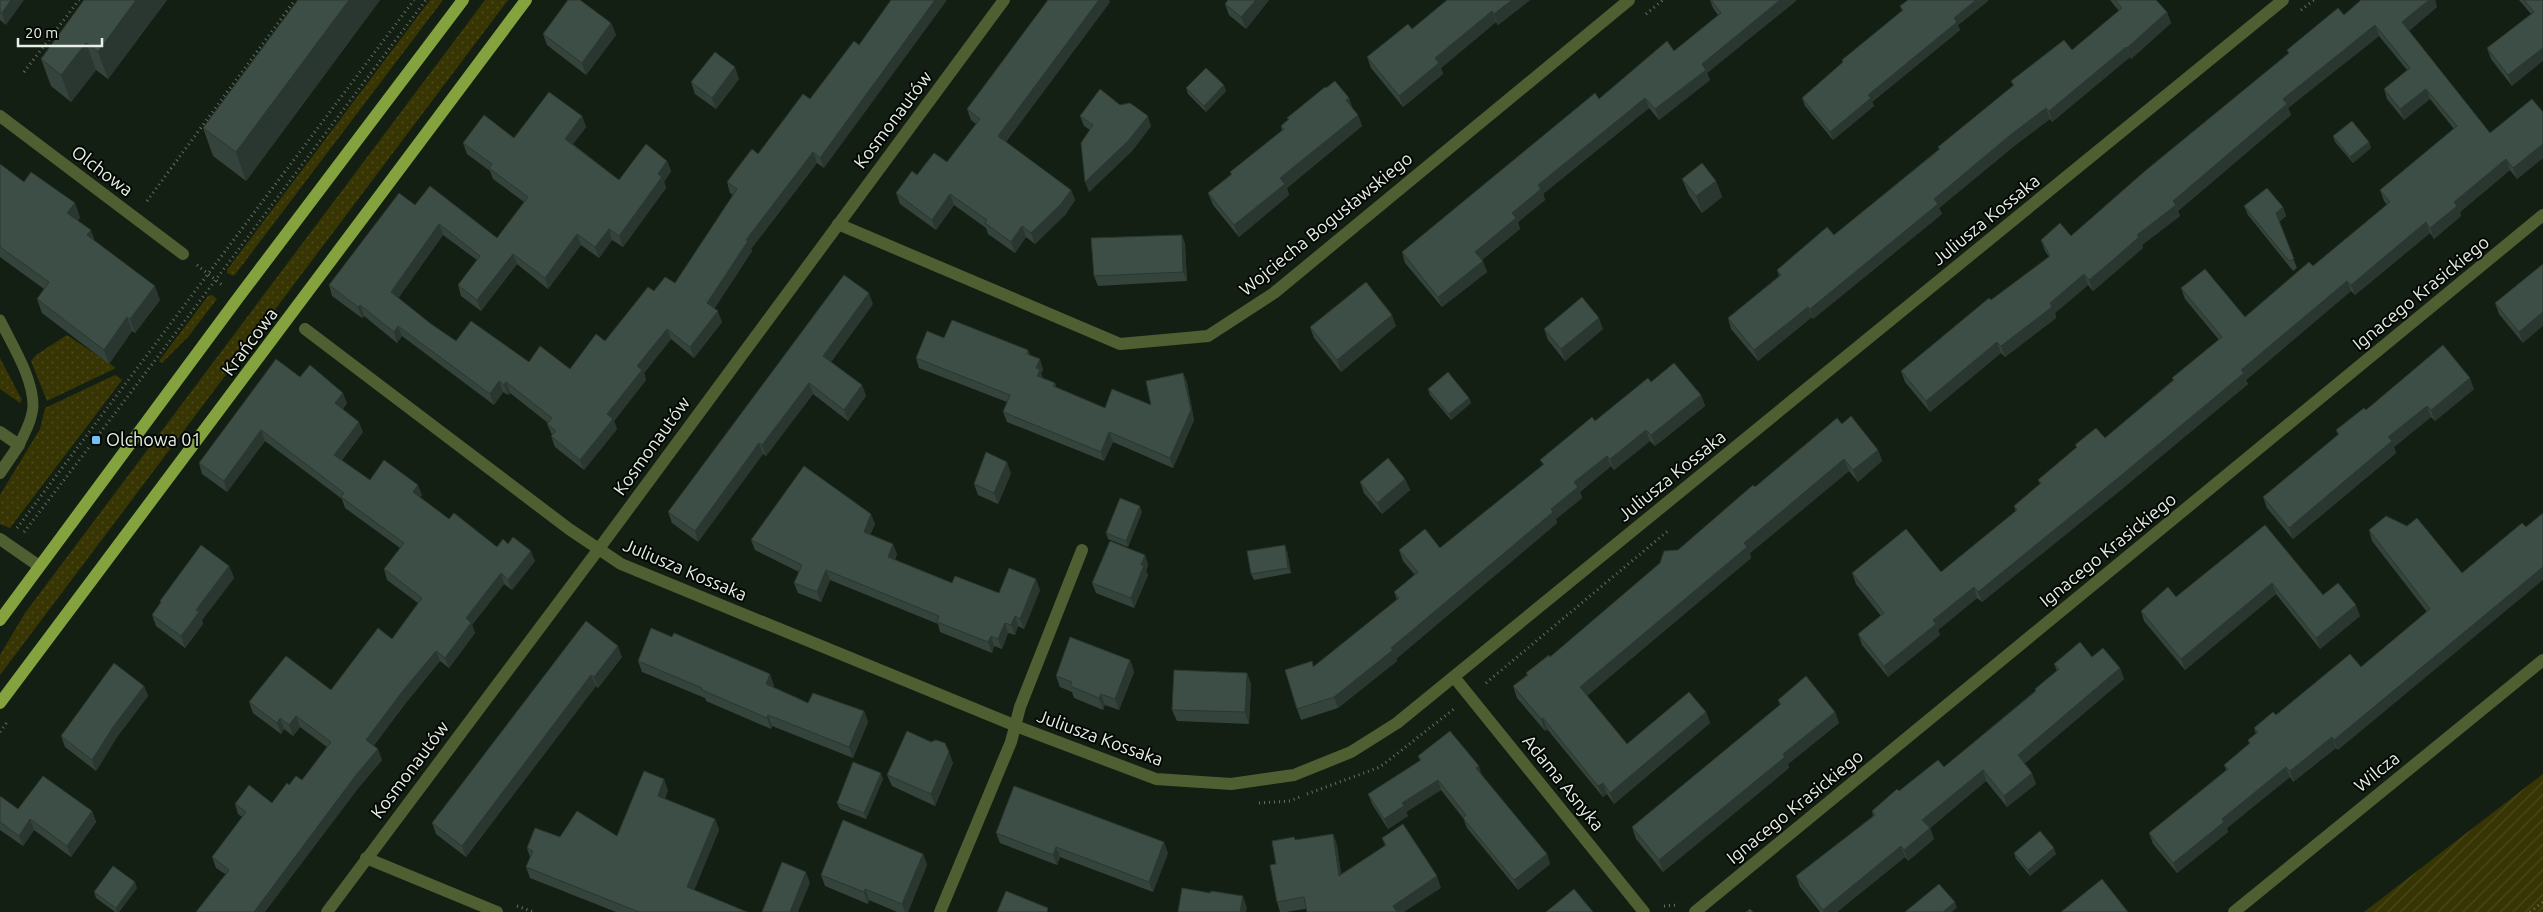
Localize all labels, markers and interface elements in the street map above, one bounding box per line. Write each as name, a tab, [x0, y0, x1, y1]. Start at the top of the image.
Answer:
scale bar	[18, 15, 101, 47]
text: 20 m	[25, 24, 58, 41]
street label: Kosmonautów	[849, 67, 935, 172]
street label: Olchowa	[68, 141, 137, 200]
street label: Wojciecha Bogusławskiego	[1235, 147, 1416, 299]
street label: Juliusza Kossaka	[1928, 170, 2043, 269]
street label: Ignacego Krasickiego	[2348, 231, 2493, 353]
street label: Krańcowa	[217, 304, 281, 379]
street label: Kosmonautów	[609, 392, 694, 498]
street label: Juliusza Kossaka	[1614, 426, 1729, 525]
place label: Olchowa 01	[106, 429, 201, 449]
marker: Olchowa 01	[90, 434, 102, 446]
street label: Ignacego Krasickiego	[2035, 488, 2180, 610]
street label: Juliusza Kossaka	[621, 534, 750, 604]
street label: Juliusza Kossaka	[1035, 705, 1166, 769]
street label: Kosmonautów	[366, 717, 452, 822]
street label: Adama Asnyka	[1519, 731, 1608, 834]
street label: Ignacego Krasickiego	[1722, 745, 1867, 867]
street label: Wilcza	[2350, 747, 2403, 795]

